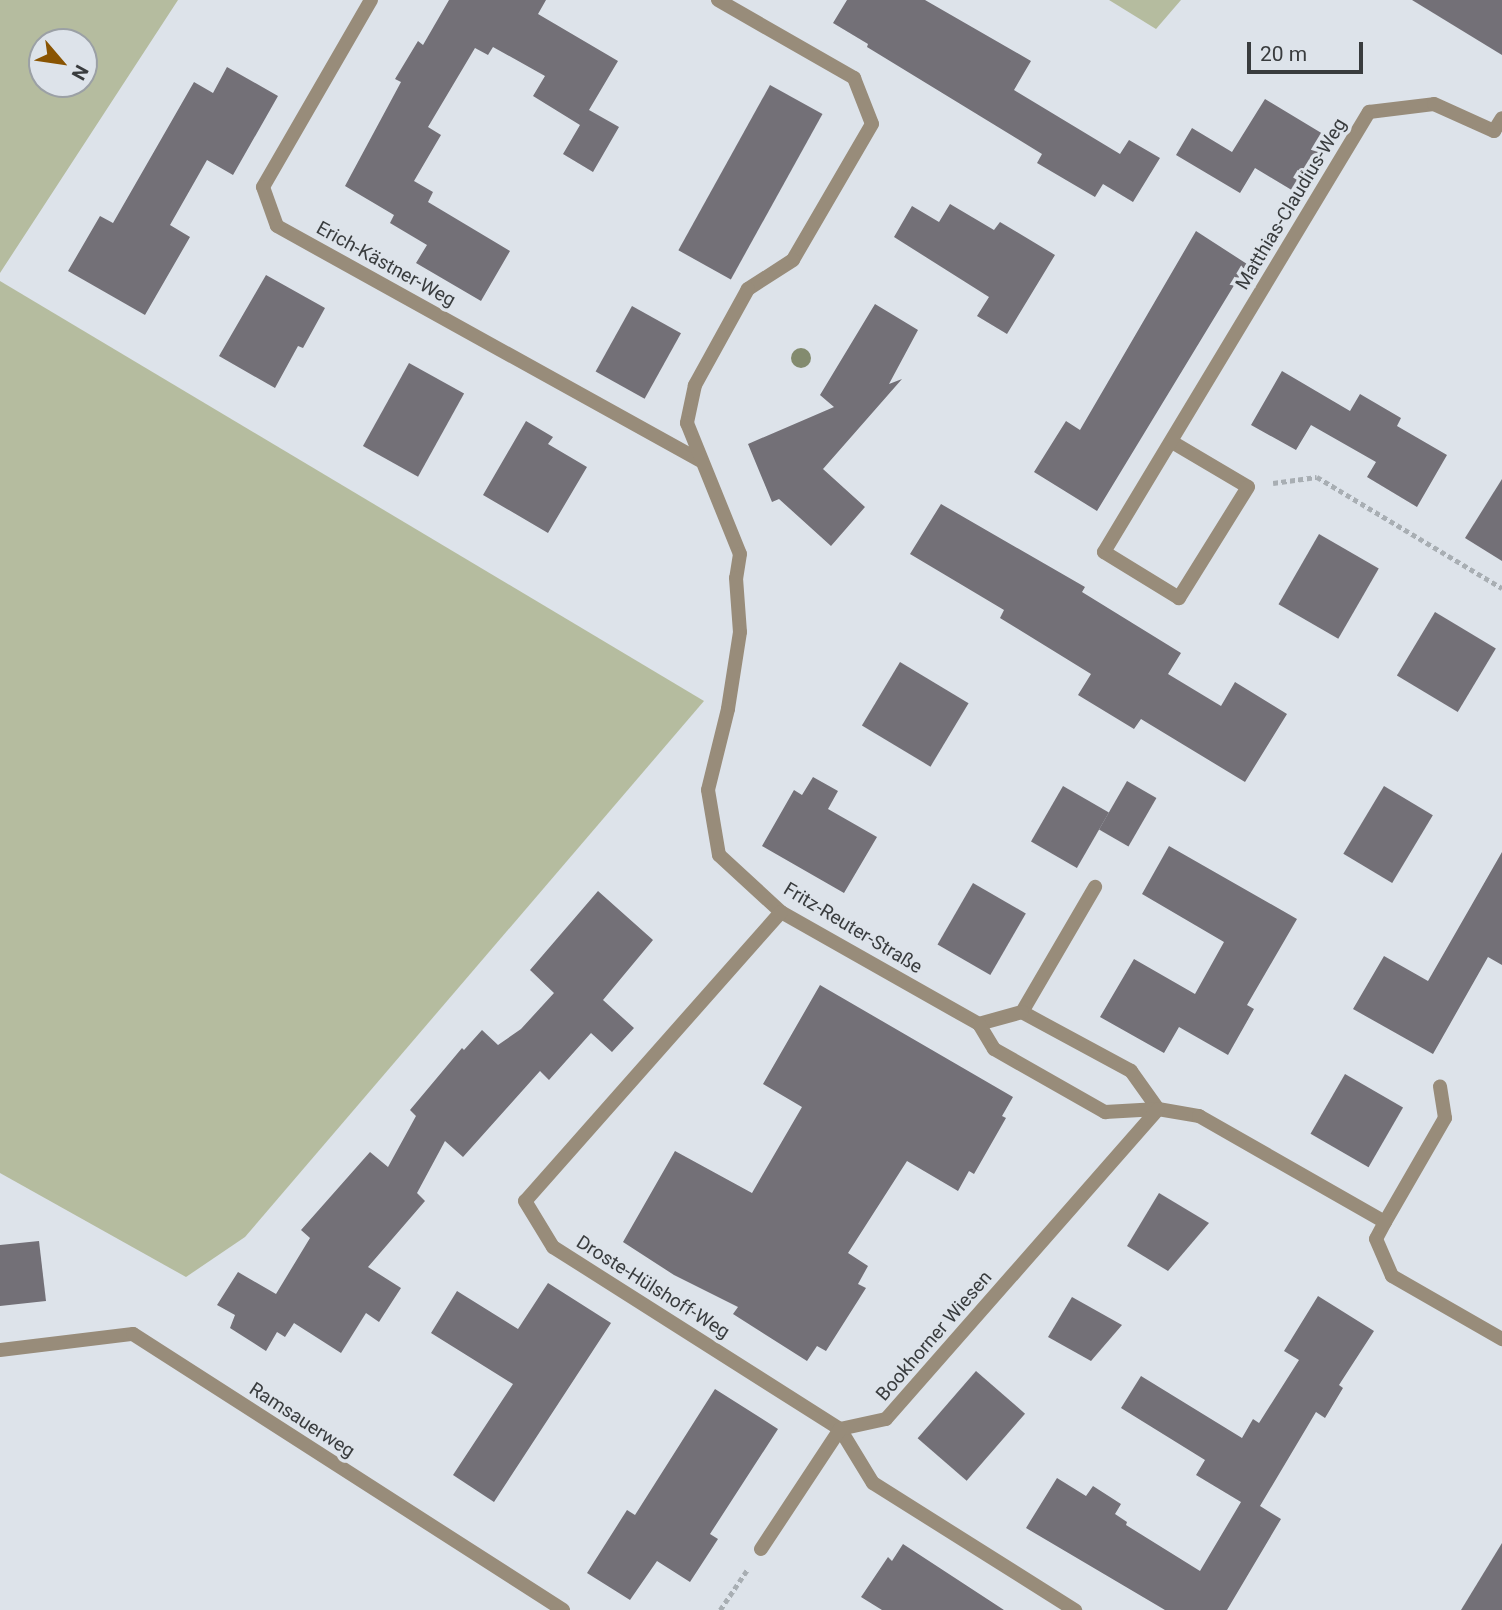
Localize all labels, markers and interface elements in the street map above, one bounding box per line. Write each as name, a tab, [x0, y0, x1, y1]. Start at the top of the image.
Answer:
north arrow	[28, 28, 98, 98]
scale bar	[1250, 28, 1366, 72]
text: 20 m	[1260, 42, 1307, 66]
text: N	[67, 61, 93, 84]
street label: Matthias-Claudius-Weg	[1231, 114, 1351, 294]
street label: Erich-Kästner-Weg	[313, 216, 459, 312]
street label: Fritz-Reuter-Straße	[780, 878, 926, 978]
street label: Droste-Hülshoff-Weg	[572, 1231, 734, 1343]
street label: Bookhorner Wiesen	[871, 1266, 997, 1406]
street label: Ramsauerweg	[245, 1377, 359, 1463]

